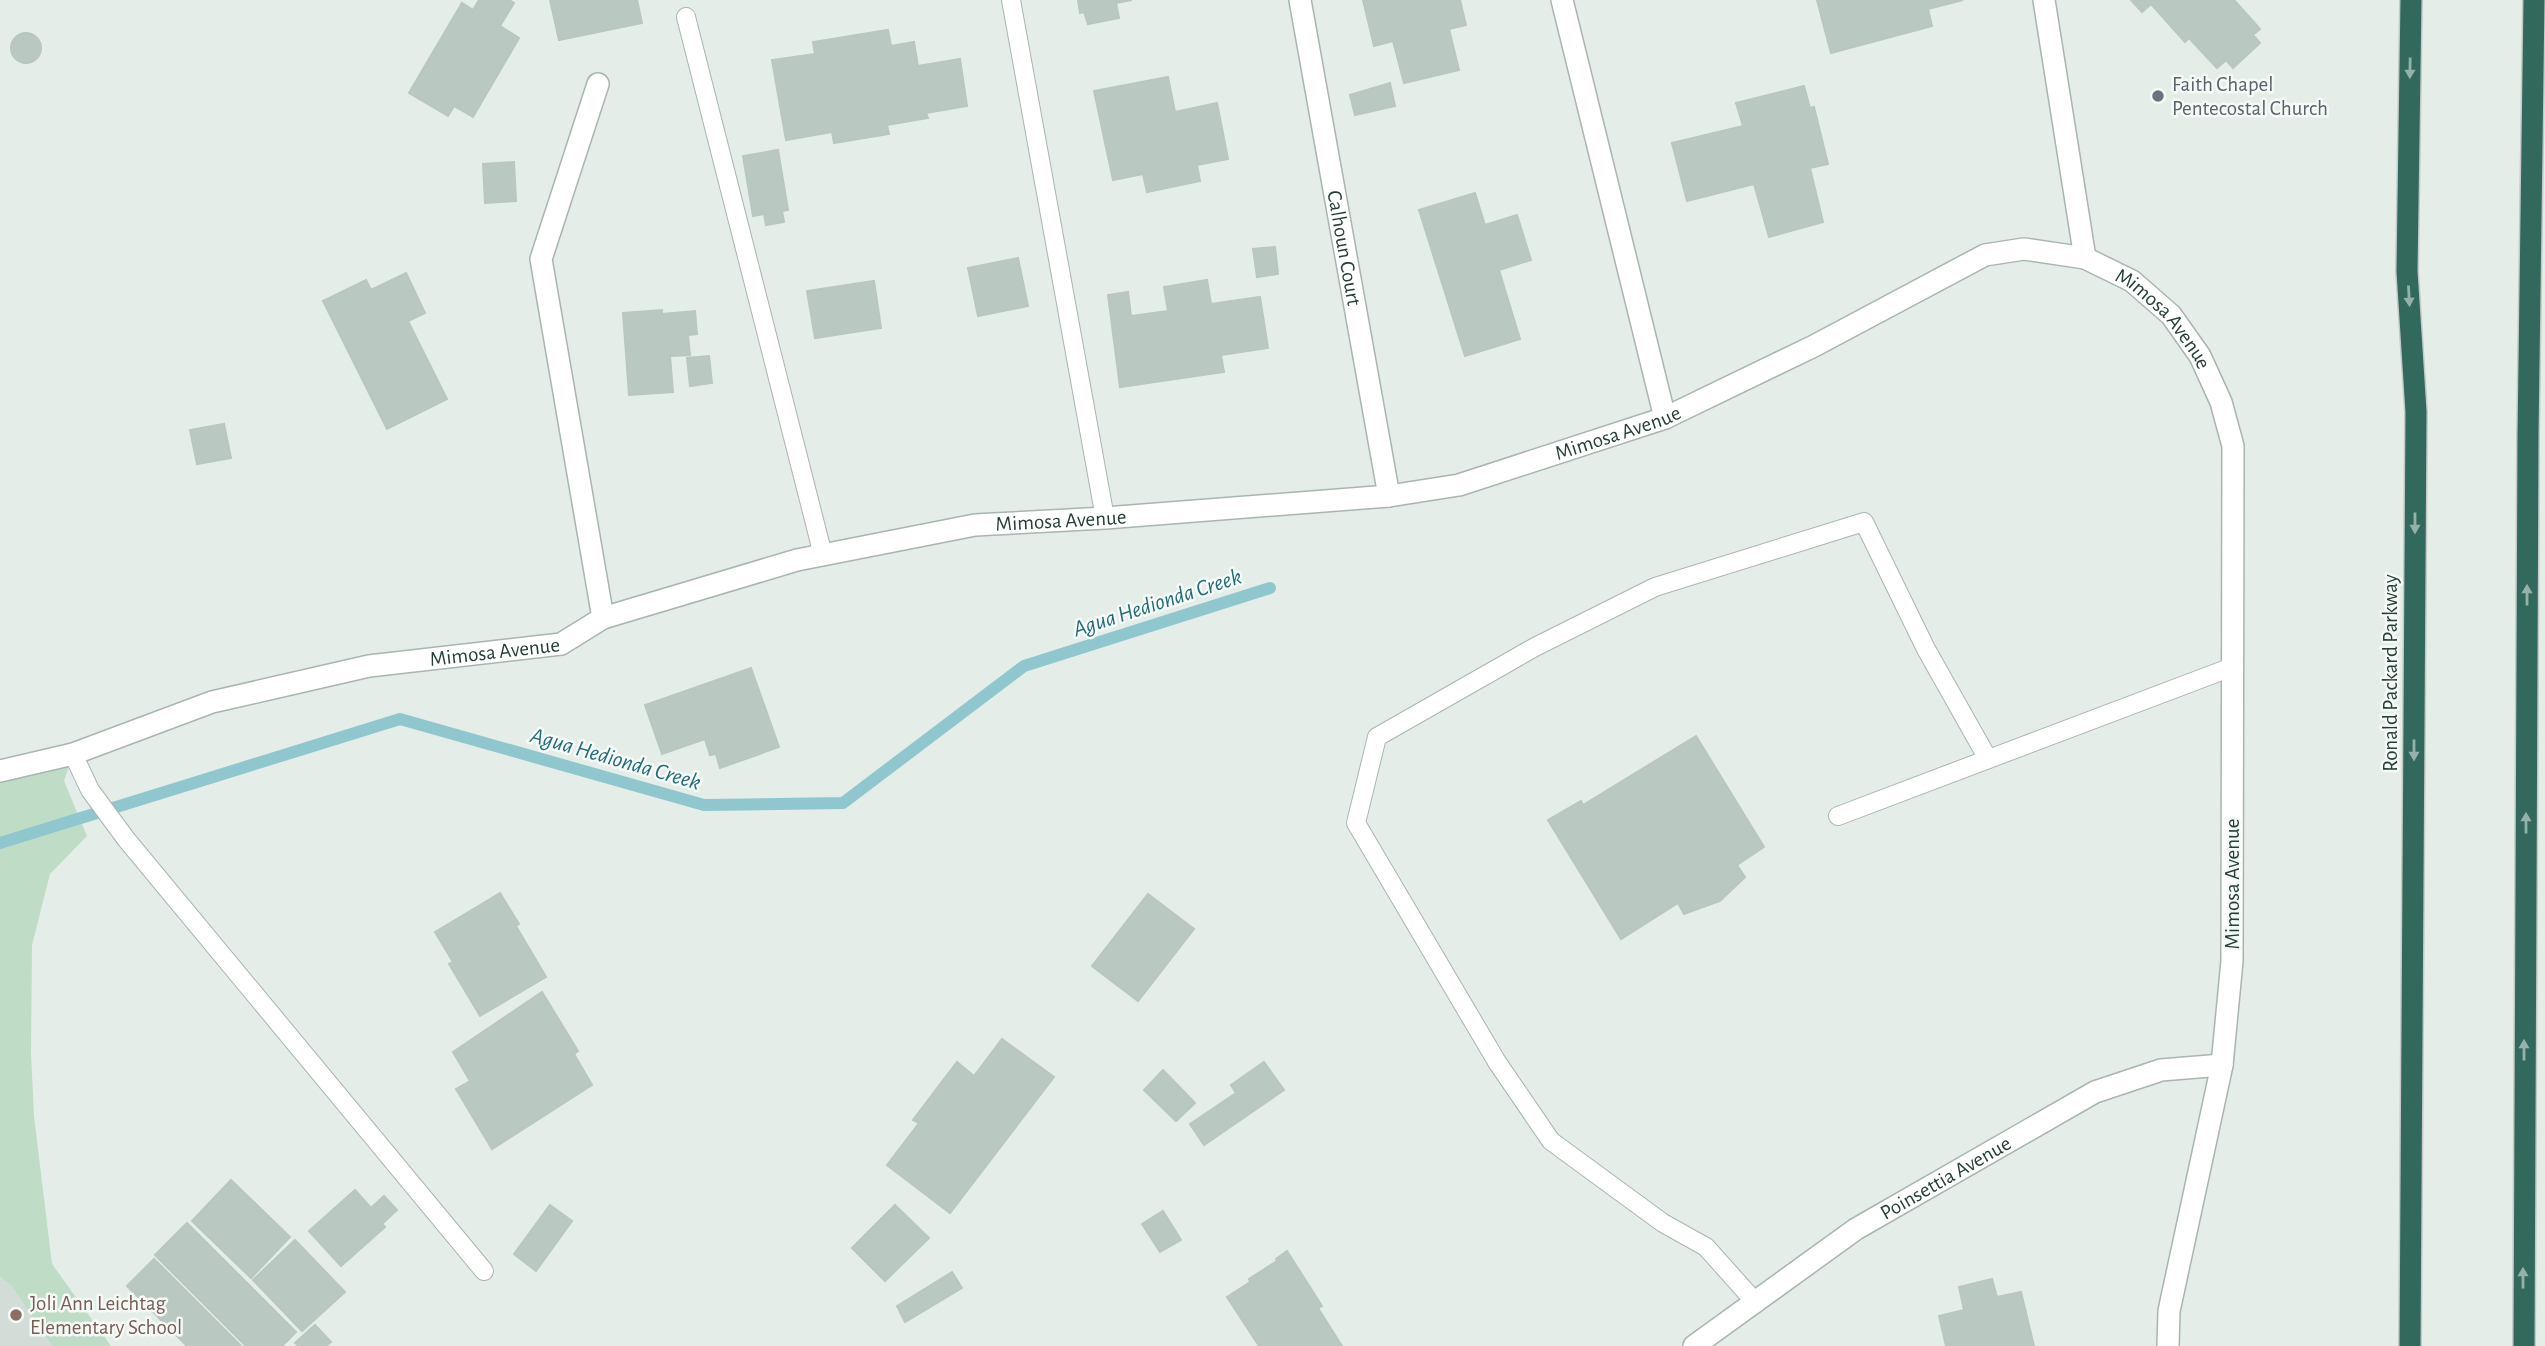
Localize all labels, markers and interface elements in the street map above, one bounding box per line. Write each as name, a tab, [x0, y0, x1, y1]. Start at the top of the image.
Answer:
one-way arrow	[2404, 57, 2416, 79]
place label: Faith Chapel Pentecostal Church	[2172, 74, 2328, 119]
marker: Faith Chapel Pentecostal Church	[2150, 88, 2166, 104]
street label: Calhoun Court	[1323, 189, 1365, 308]
street label: Mimosa Avenue	[2112, 265, 2214, 372]
one-way arrow	[2404, 285, 2415, 307]
street label: Mimosa Avenue	[1553, 402, 1684, 464]
street label: Mimosa Avenue	[995, 506, 1127, 535]
one-way arrow	[2409, 512, 2421, 534]
water label: Agua Hedionda Creek	[1069, 565, 1245, 642]
street label: Ronald Packard Parkway	[2380, 574, 2401, 772]
one-way arrow	[2521, 584, 2533, 606]
street label: Mimosa Avenue	[429, 634, 561, 670]
water label: Agua Hedionda Creek	[527, 724, 704, 795]
one-way arrow	[2408, 740, 2420, 762]
one-way arrow	[2520, 812, 2532, 834]
street label: Mimosa Avenue	[2222, 819, 2243, 949]
one-way arrow	[2519, 1039, 2530, 1061]
street label: Poinsettia Avenue	[1877, 1133, 2015, 1224]
one-way arrow	[2517, 1267, 2529, 1289]
place label: Joli Ann Leichtag Elementary School	[30, 1293, 182, 1338]
marker: Joli Ann Leichtag Elementary School	[8, 1307, 24, 1323]

